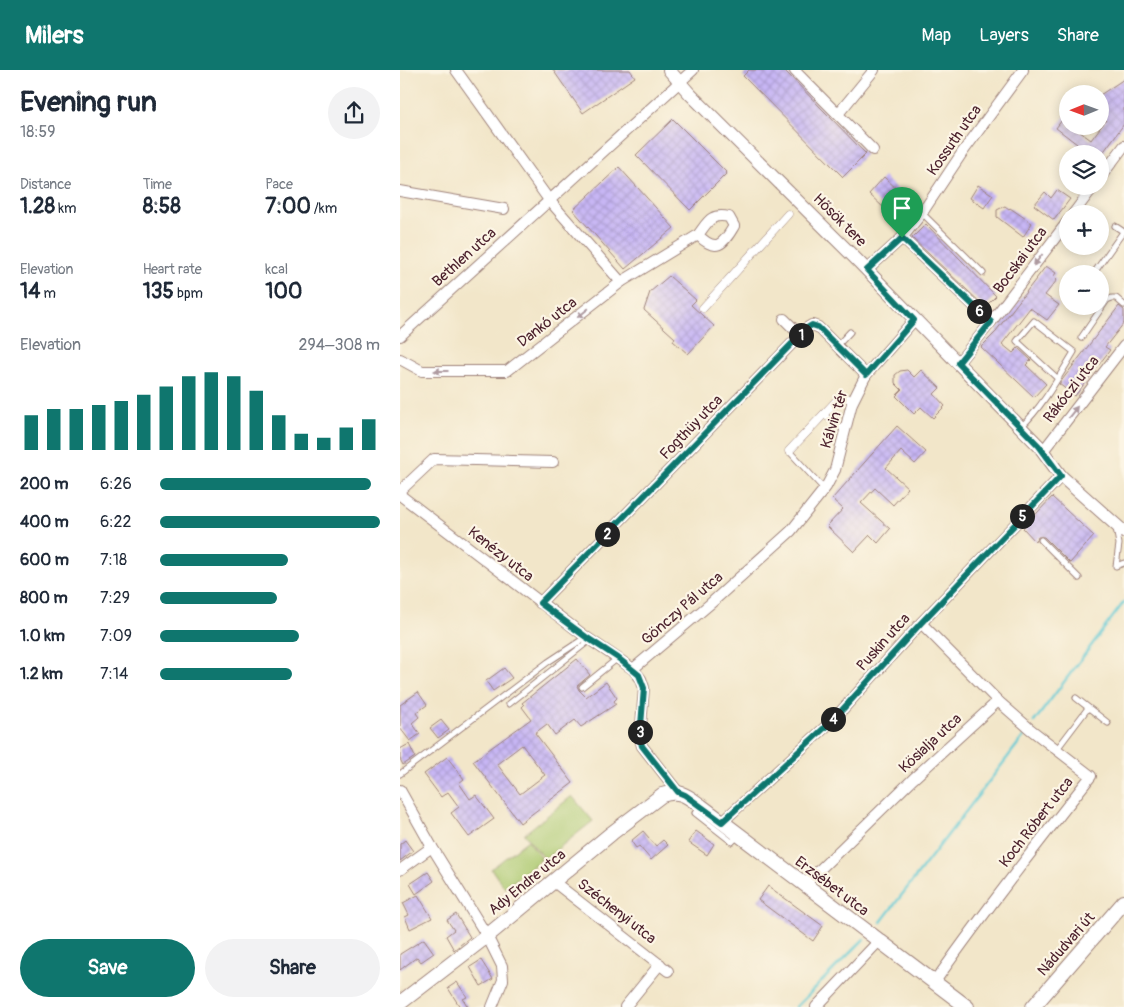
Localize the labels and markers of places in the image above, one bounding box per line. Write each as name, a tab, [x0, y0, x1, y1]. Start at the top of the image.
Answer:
pin	[881, 187, 923, 238]
pin: 6	[966, 298, 992, 324]
pin: 1	[788, 322, 814, 348]
pin: 5	[1010, 504, 1034, 528]
pin: 2	[594, 522, 620, 546]
pin: 4	[820, 706, 846, 732]
pin: 3	[628, 720, 652, 744]

